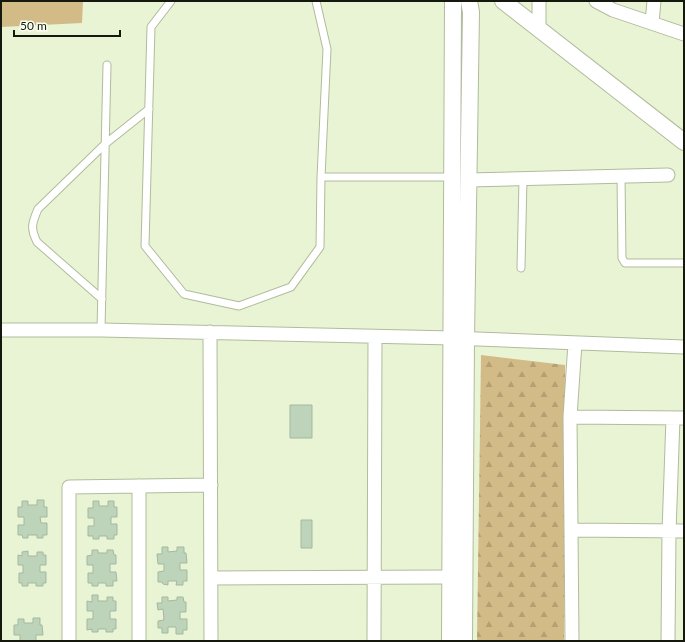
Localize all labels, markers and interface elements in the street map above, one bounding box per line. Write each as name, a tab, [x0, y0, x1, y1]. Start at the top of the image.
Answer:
scale bar	[14, 12, 120, 38]
text: 50 m	[20, 18, 47, 33]

